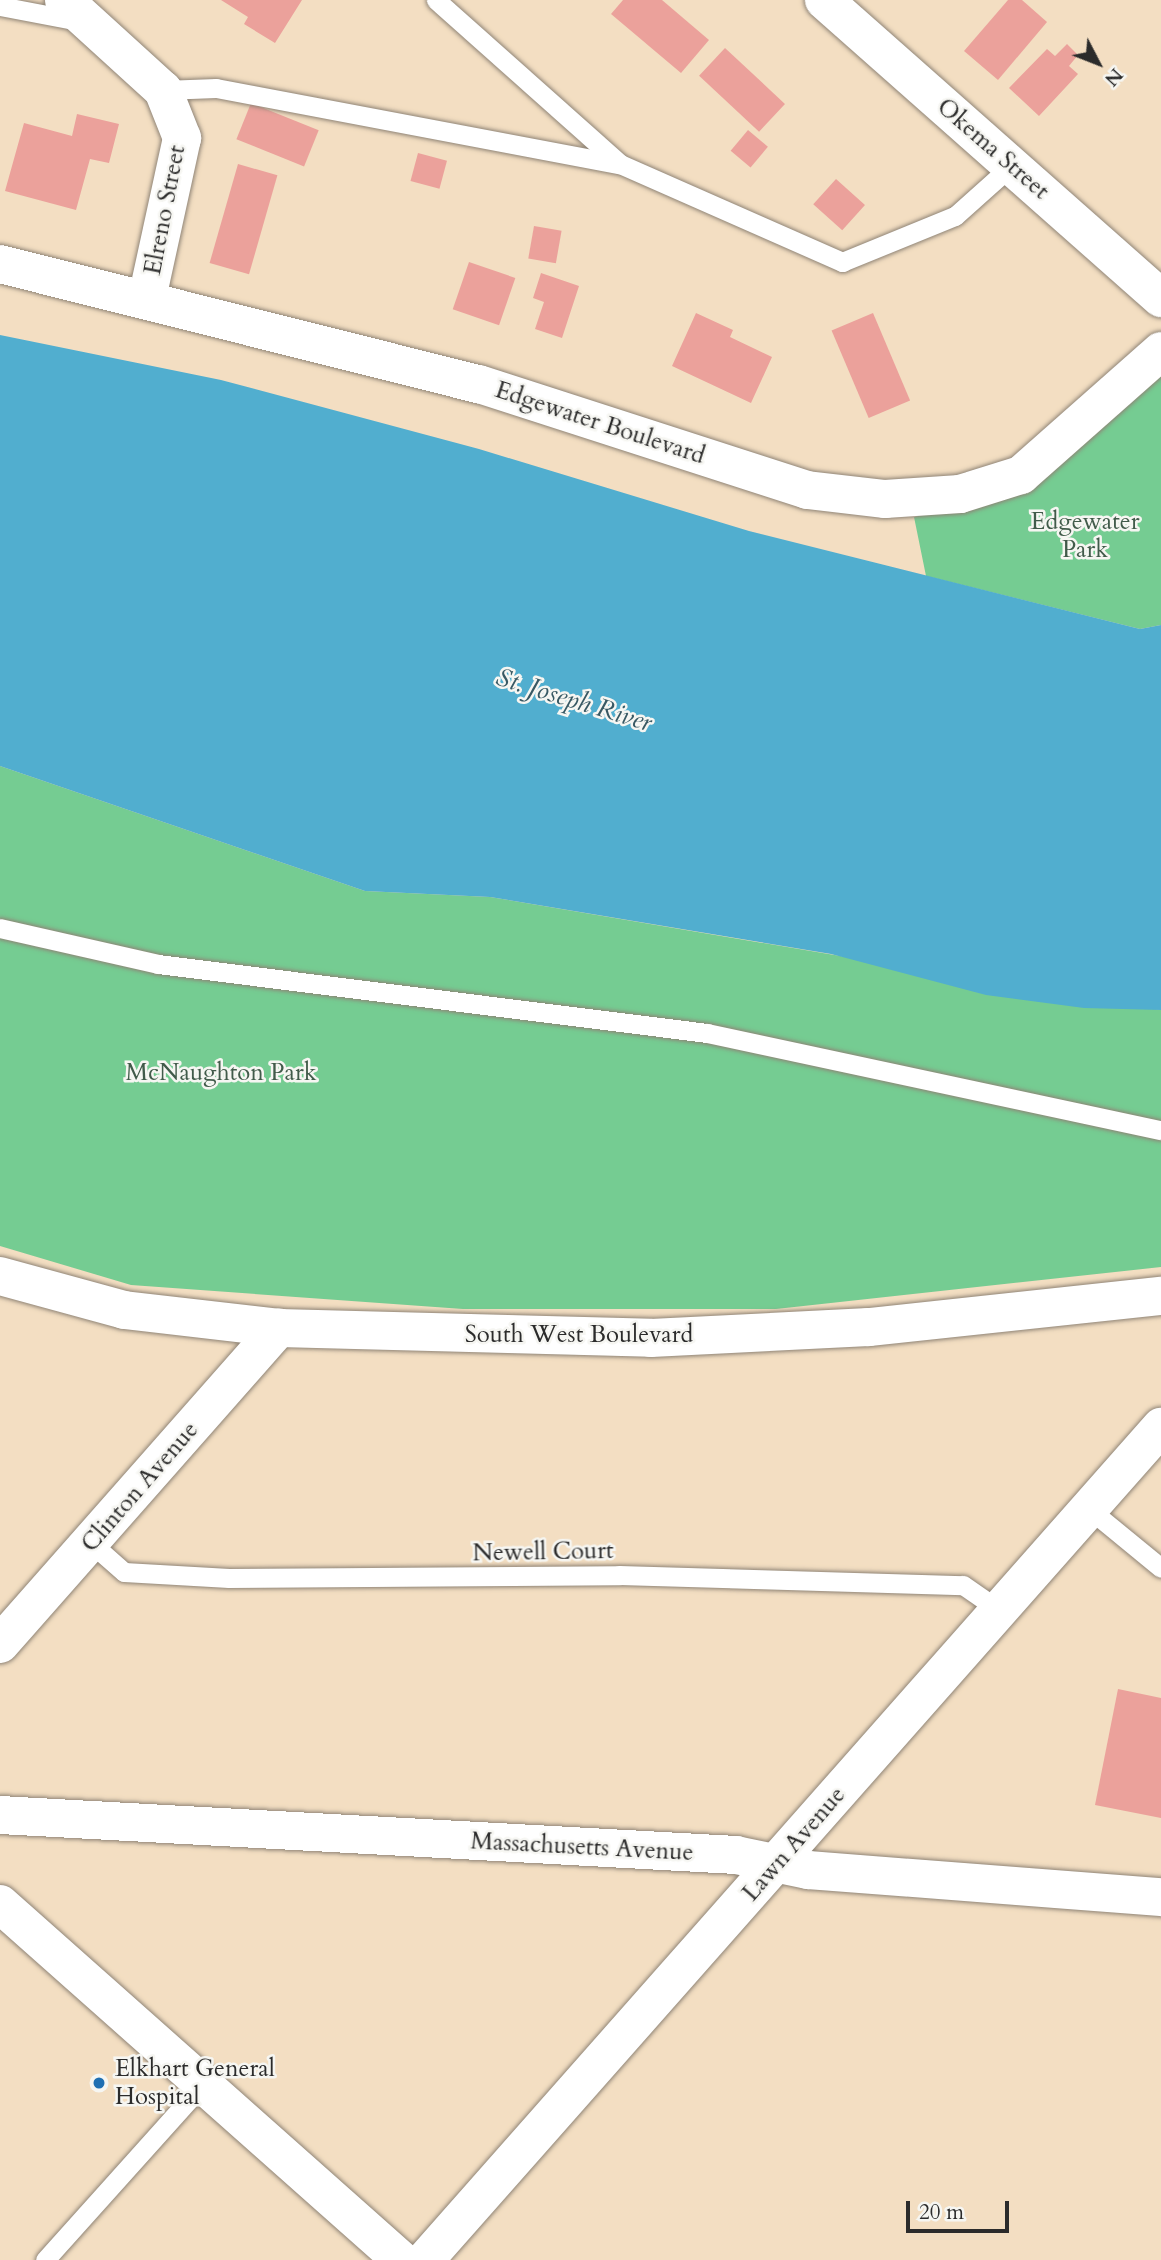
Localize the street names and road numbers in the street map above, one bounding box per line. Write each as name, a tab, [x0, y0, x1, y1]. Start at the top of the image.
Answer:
street label: Okema Street	[931, 92, 1055, 206]
street label: Elreno Street	[138, 143, 192, 277]
street label: Edgewater Boulevard	[492, 376, 708, 470]
street label: South West Boulevard	[465, 1321, 693, 1349]
street label: Clinton Avenue	[76, 1416, 204, 1558]
street label: Newell Court	[472, 1536, 614, 1568]
street label: Lawn Avenue	[737, 1781, 851, 1907]
street label: Massachusetts Avenue	[470, 1827, 694, 1867]

